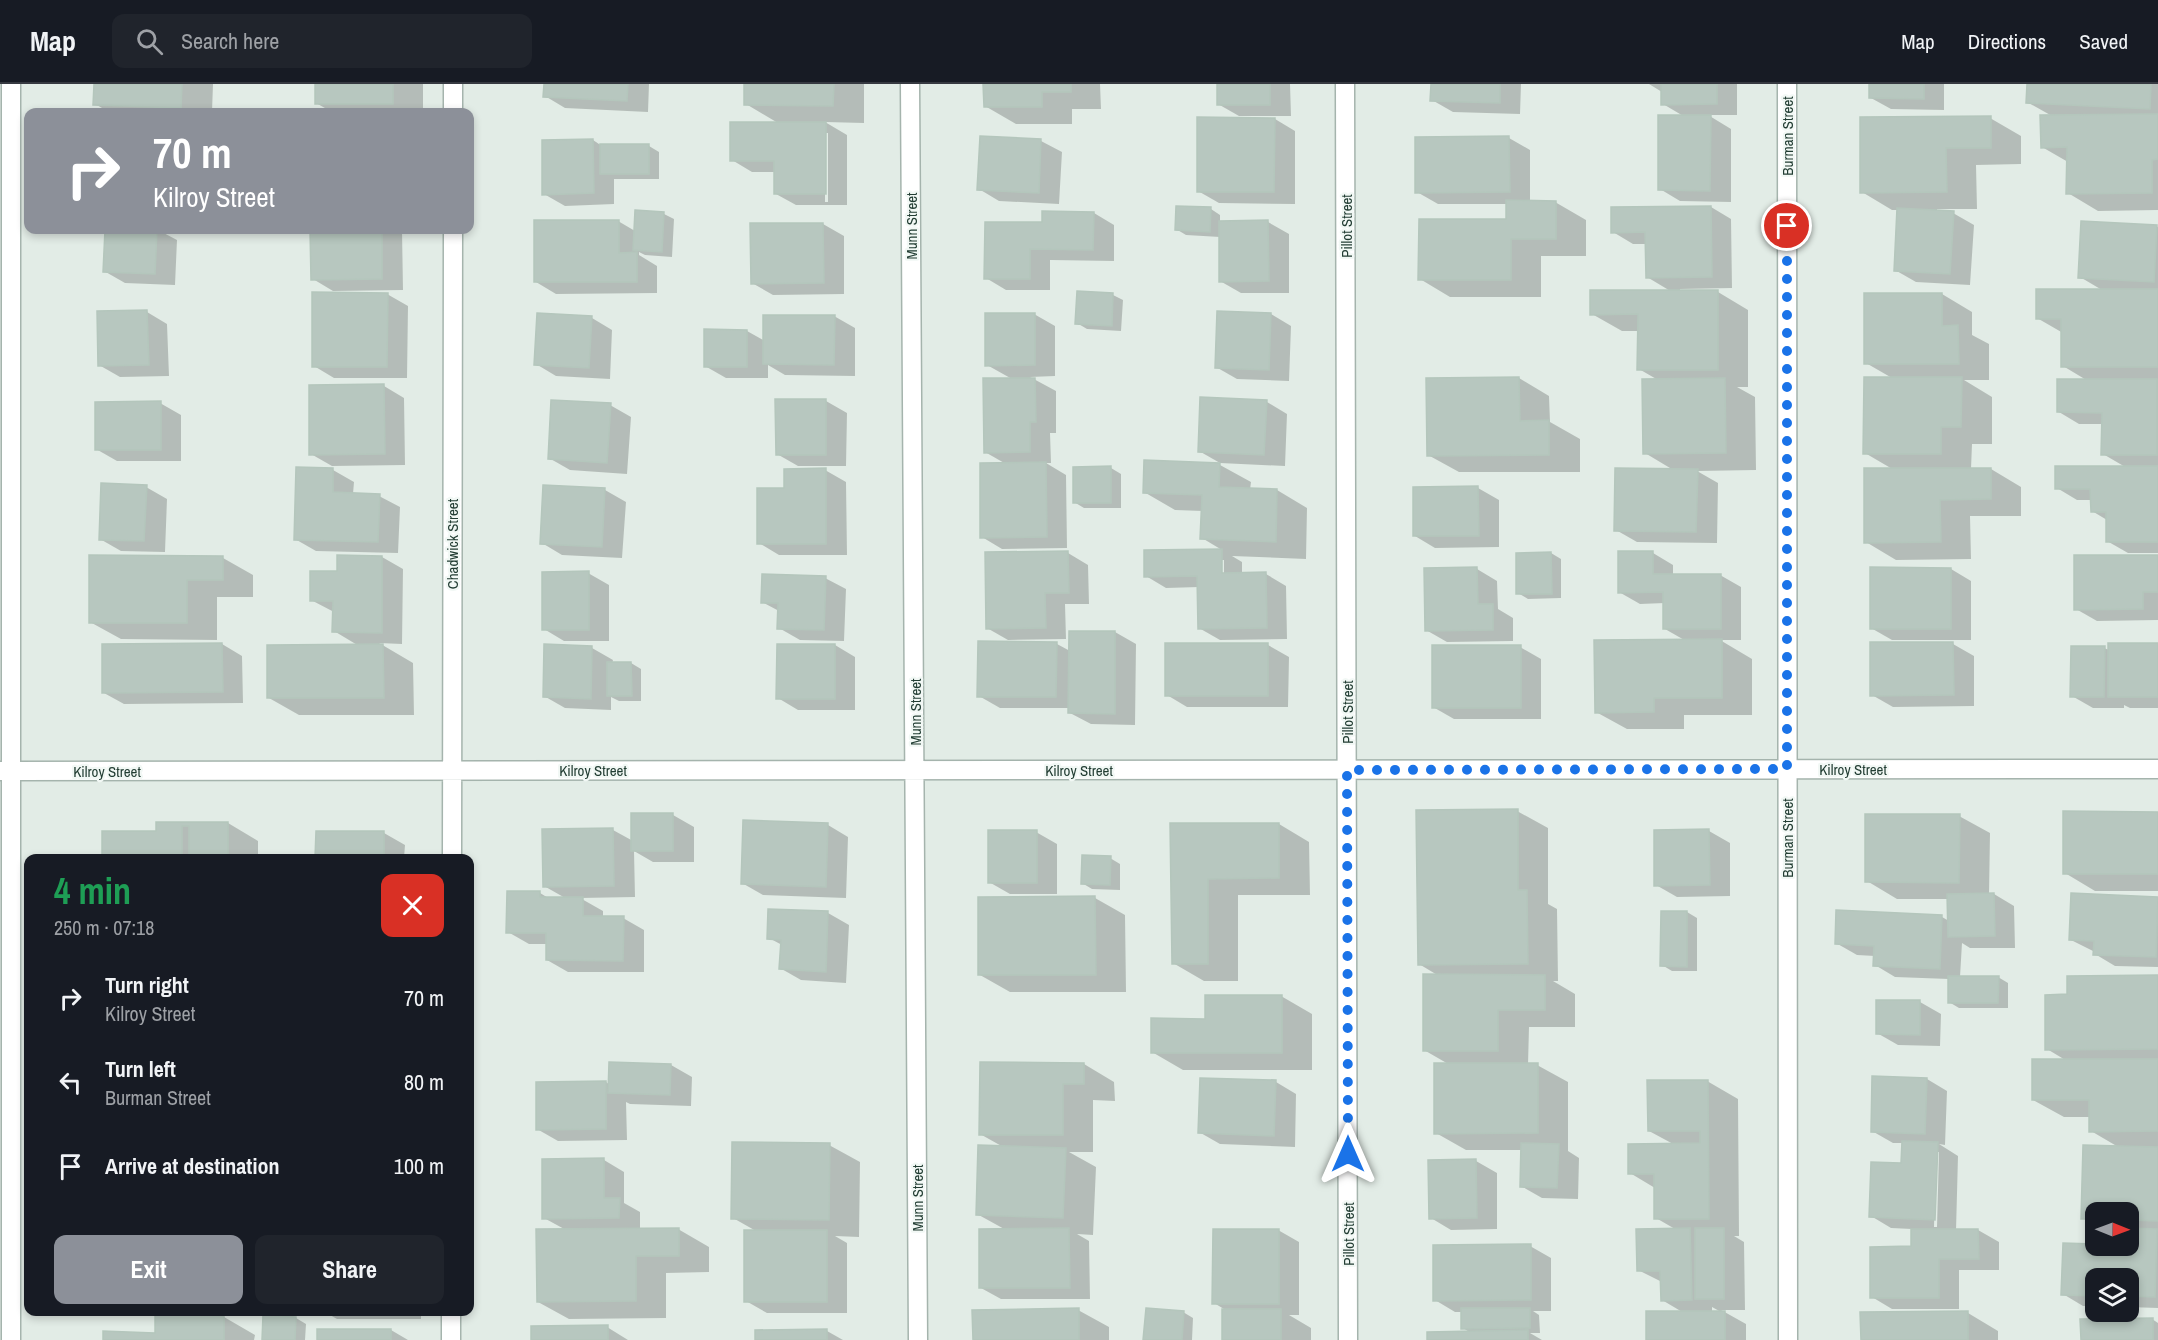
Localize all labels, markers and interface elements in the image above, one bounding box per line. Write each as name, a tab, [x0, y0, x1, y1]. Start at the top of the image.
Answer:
search box	[112, 14, 532, 68]
text: Map	[30, 22, 76, 60]
icon: search	[133, 25, 166, 58]
text: Search here	[181, 26, 279, 56]
text: Map	[1901, 27, 1935, 56]
text: Directions	[1968, 27, 2046, 56]
text: Saved	[2079, 27, 2128, 56]
street label: Burman Street	[1777, 96, 1798, 176]
text: 70 m	[153, 125, 232, 181]
icon: right	[54, 132, 132, 210]
text: Kilroy Street	[153, 179, 275, 215]
street label: Munn Street	[901, 192, 922, 260]
street label: Pillot Street	[1336, 194, 1357, 258]
pin	[1761, 200, 1812, 251]
icon: arrive	[1770, 209, 1803, 242]
street label: Chadwick Street	[442, 498, 463, 589]
street label: Munn Street	[905, 678, 926, 746]
street label: Pillot Street	[1337, 680, 1358, 744]
street label: Kilroy Street	[1819, 759, 1887, 780]
street label: Kilroy Street	[559, 760, 627, 781]
street label: Kilroy Street	[1045, 760, 1113, 781]
street label: Kilroy Street	[73, 761, 141, 782]
street label: Burman Street	[1777, 798, 1798, 878]
text: 4 min	[54, 867, 131, 915]
button: close	[381, 874, 444, 937]
text: 250 m · 07:18	[54, 914, 154, 941]
text: Turn right	[105, 970, 189, 1000]
icon: right	[54, 982, 87, 1015]
text: 70 m	[404, 983, 444, 1013]
text: Kilroy Street	[105, 1000, 195, 1027]
text: Turn left	[105, 1054, 176, 1084]
icon: left	[54, 1066, 87, 1099]
text: 80 m	[404, 1067, 444, 1097]
text: Burman Street	[105, 1084, 211, 1111]
position arrow	[1316, 1122, 1380, 1186]
icon: arrive	[54, 1150, 87, 1183]
text: Arrive at destination	[105, 1151, 279, 1181]
text: 100 m	[394, 1151, 444, 1181]
street label: Munn Street	[907, 1164, 928, 1232]
street label: Pillot Street	[1338, 1202, 1359, 1266]
north arrow	[2085, 1202, 2139, 1256]
map controls	[2085, 1202, 2139, 1322]
button: Exit	[54, 1235, 243, 1304]
button: Share	[255, 1235, 444, 1304]
button: layers	[2085, 1268, 2139, 1322]

